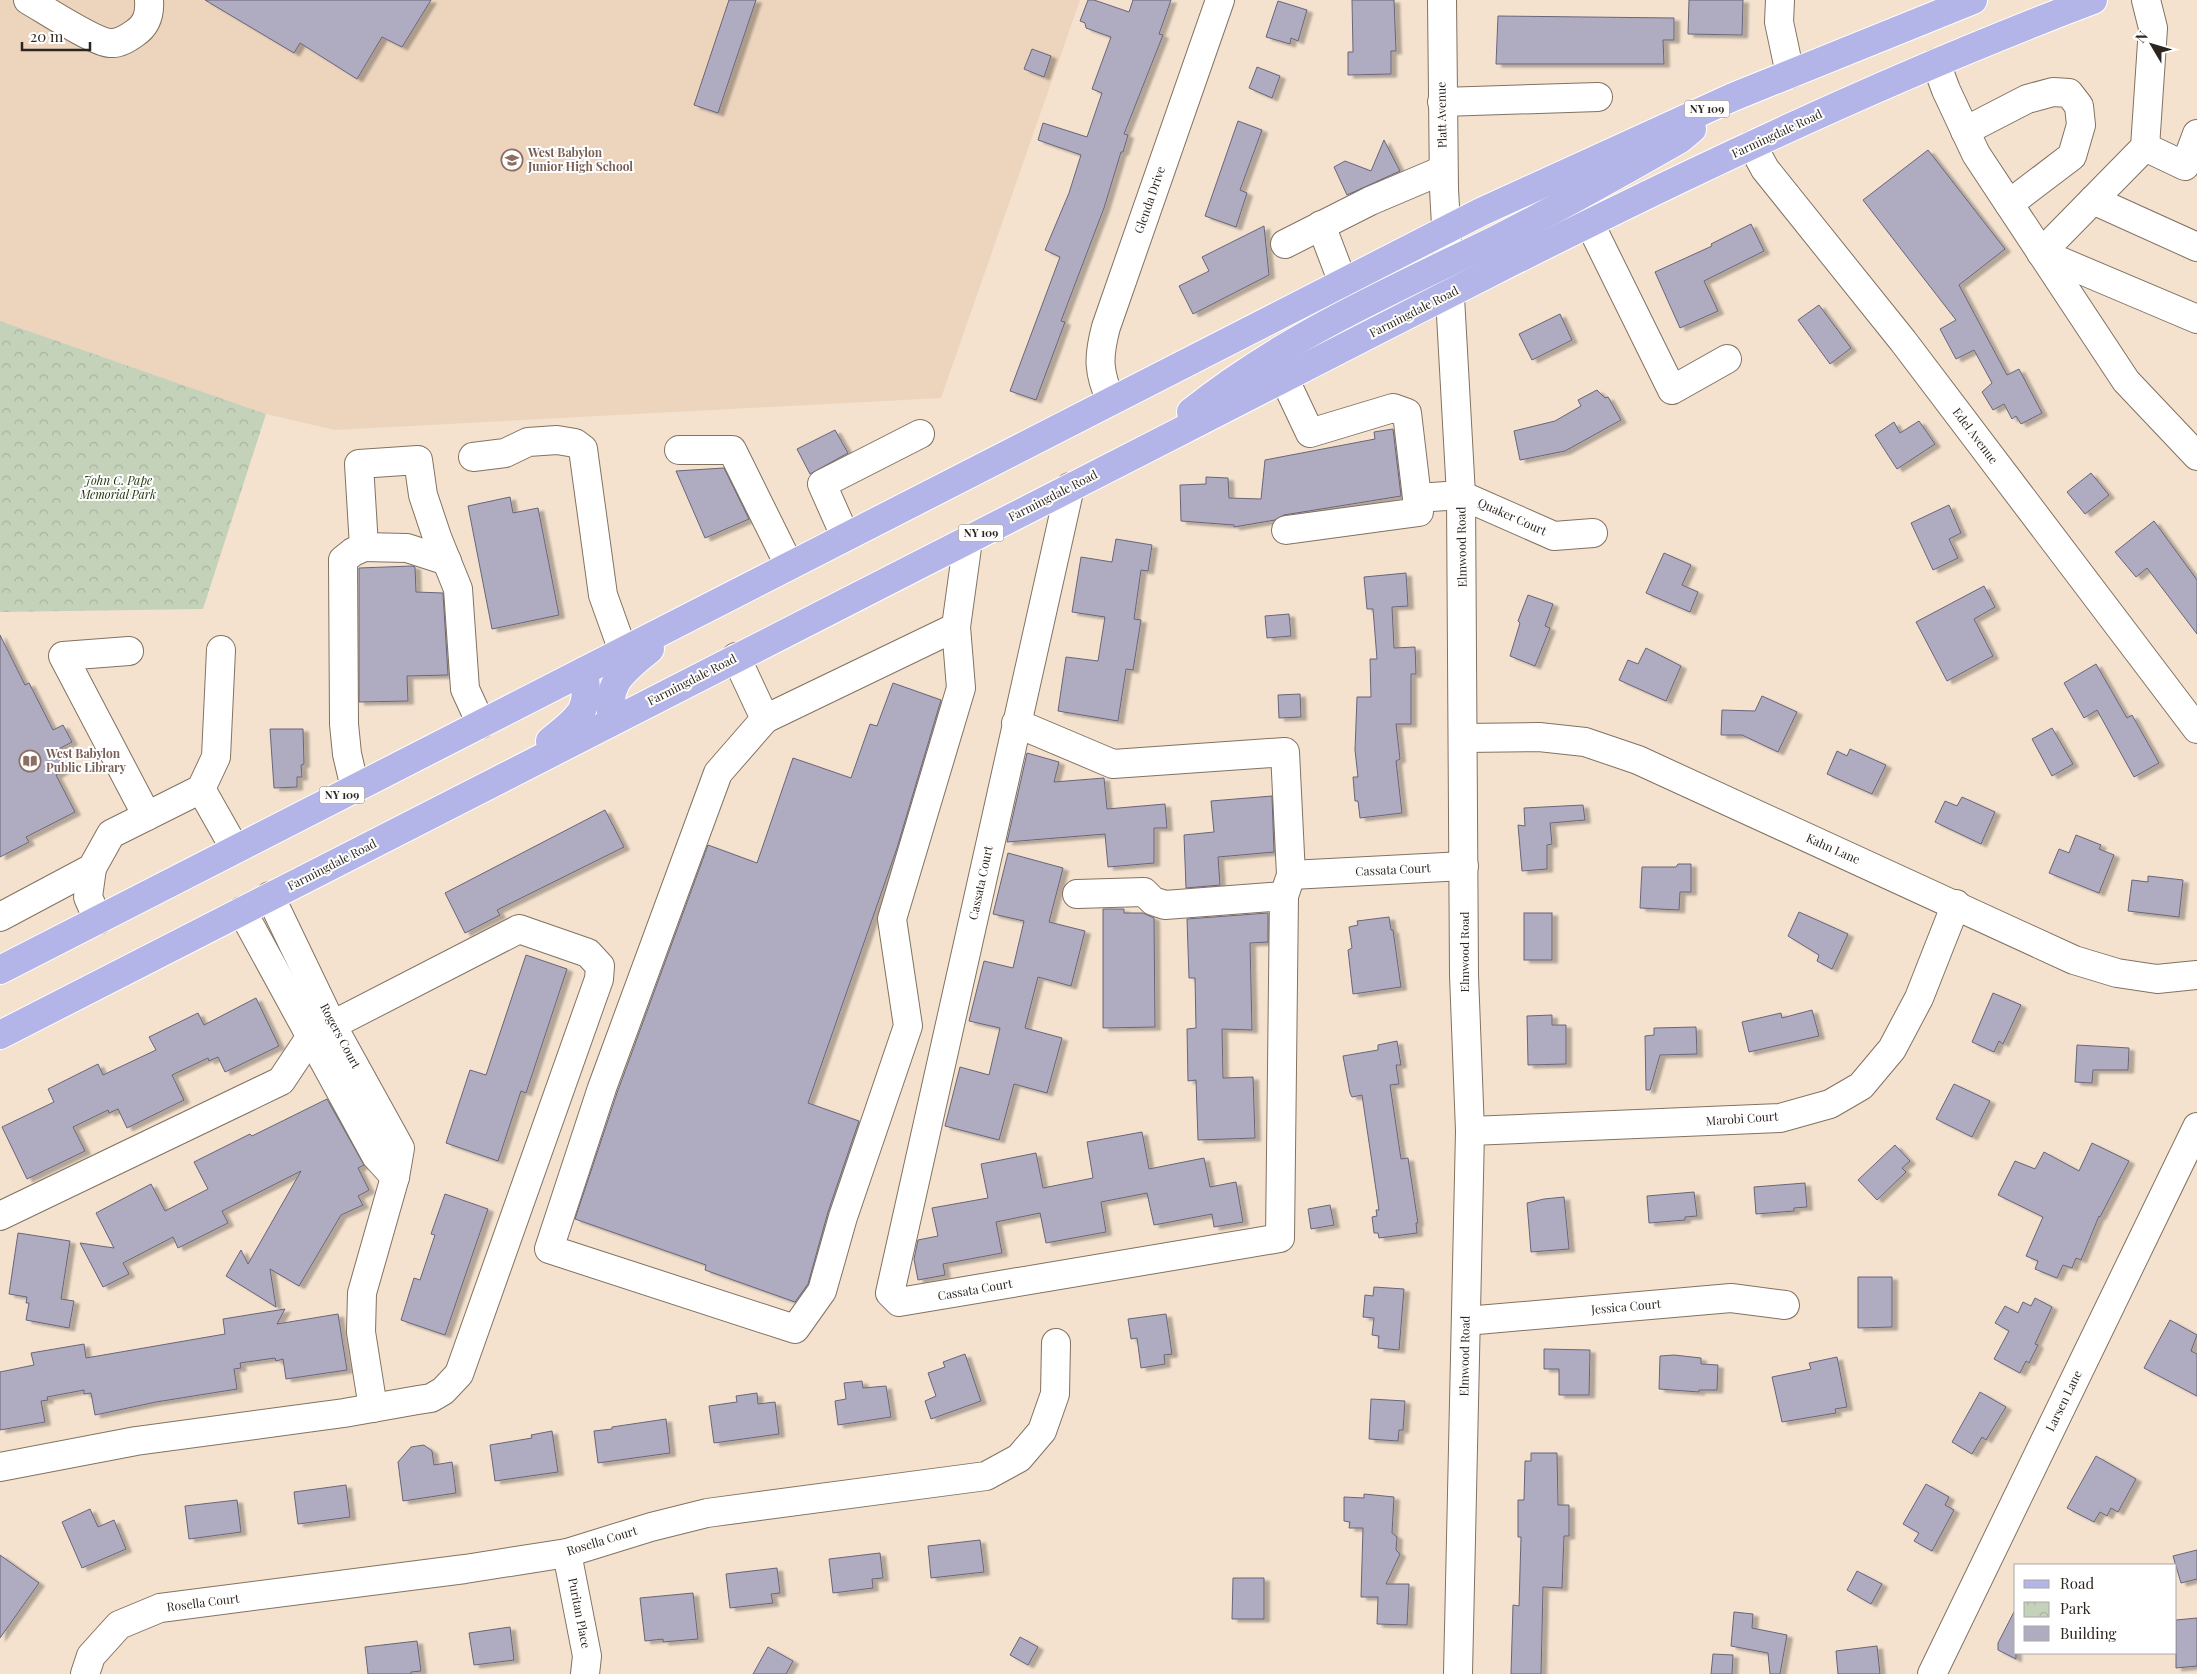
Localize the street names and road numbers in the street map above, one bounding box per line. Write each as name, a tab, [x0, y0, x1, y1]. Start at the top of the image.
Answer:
street label: Platt Avenue	[1432, 82, 1450, 148]
road number: NY 109	[1684, 100, 1730, 118]
street label: Farmingdale Road	[1729, 105, 1824, 161]
street label: Glenda Drive	[1130, 164, 1168, 235]
street label: Farmingdale Road	[1366, 282, 1461, 340]
street label: Edel Avenue	[1950, 404, 2002, 467]
street label: Farmingdale Road	[1005, 466, 1100, 524]
street label: Quaker Court	[1476, 494, 1550, 539]
street label: Elmwood Road	[1452, 506, 1470, 588]
road number: NY 109	[958, 524, 1004, 542]
street label: Farmingdale Road	[644, 650, 739, 708]
road number: NY 109	[320, 786, 364, 804]
street label: Kahn Lane	[1804, 829, 1863, 867]
street label: Farmingdale Road	[284, 835, 379, 893]
street label: Cassata Court	[964, 844, 996, 921]
street label: Cassata Court	[1355, 859, 1432, 879]
street label: Elmwood Road	[1456, 912, 1472, 992]
street label: Rogers Court	[317, 1000, 365, 1072]
street label: Marobi Court	[1705, 1107, 1779, 1129]
street label: Cassata Court	[936, 1274, 1014, 1303]
street label: Jessica Court	[1589, 1295, 1662, 1317]
street label: Elmwood Road	[1455, 1315, 1473, 1397]
street label: Larsen Lane	[2041, 1367, 2085, 1434]
street label: Rosella Court	[565, 1522, 640, 1558]
street label: Puritan Place	[565, 1576, 595, 1649]
street label: Rosella Court	[166, 1590, 241, 1614]

